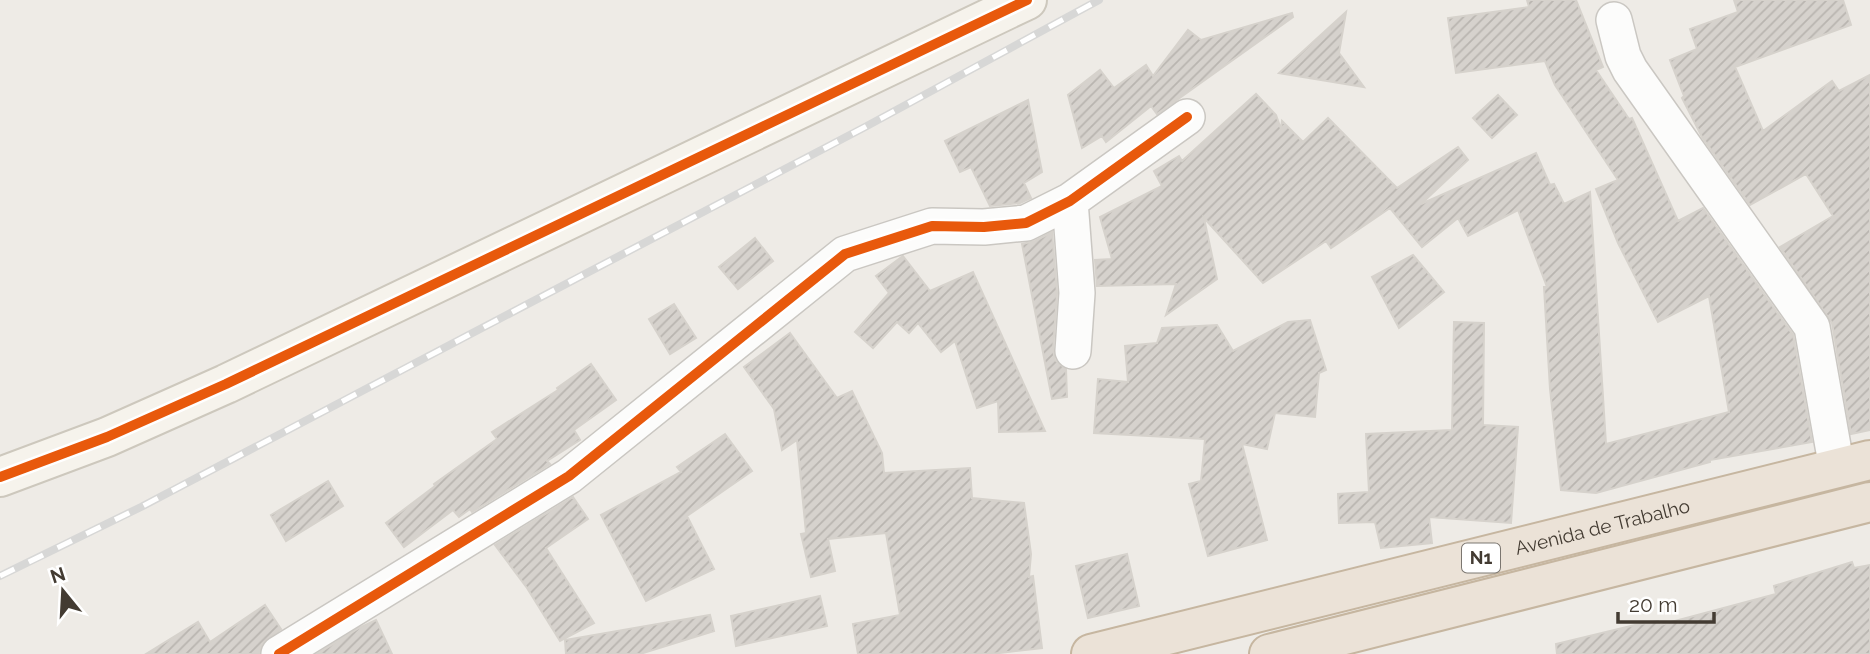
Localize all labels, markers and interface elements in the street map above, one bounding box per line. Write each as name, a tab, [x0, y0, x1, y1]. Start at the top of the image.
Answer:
street label: Avenida de Trabalho	[1513, 494, 1692, 559]
road number: N1	[1462, 544, 1500, 572]
north arrow	[28, 556, 98, 626]
text: N	[47, 562, 68, 588]
scale bar	[1618, 580, 1714, 624]
text: 20 m	[1629, 592, 1677, 617]

